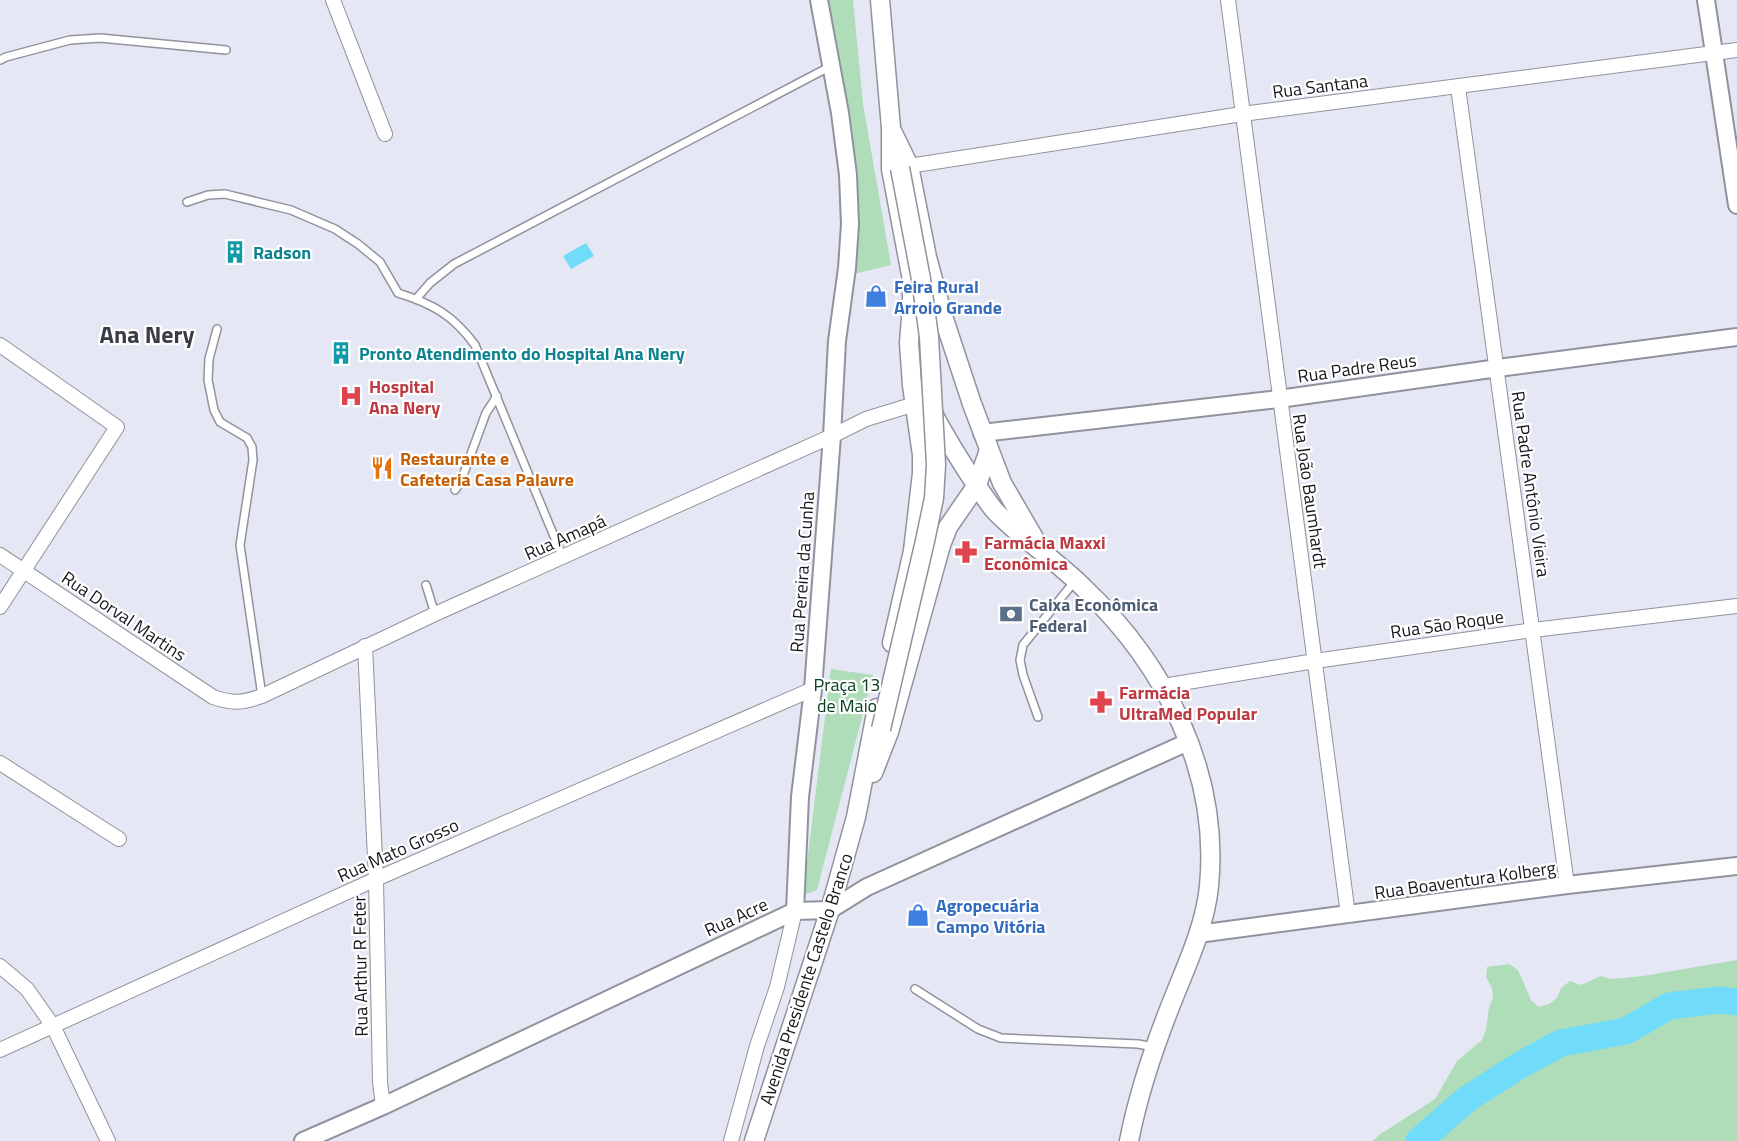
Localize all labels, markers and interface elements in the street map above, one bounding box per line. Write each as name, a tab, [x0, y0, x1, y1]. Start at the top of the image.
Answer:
street label: Rua Santana	[1271, 67, 1369, 105]
building icon: Radson	[222, 239, 248, 265]
place label: Radson	[253, 239, 311, 266]
place label: Feira Rural Arroio Grande	[894, 273, 1002, 321]
shop icon: Feira Rural Arroio Grande	[863, 283, 889, 309]
district label: Ana Nery	[100, 316, 194, 352]
building icon: Pronto Atendimento do Hospital Ana Nery	[328, 340, 354, 366]
place label: Pronto Atendimento do Hospital Ana Nery	[359, 340, 685, 367]
street label: Rua Padre Reus	[1296, 346, 1418, 390]
place label: Hospital Ana Nery	[369, 373, 440, 421]
hospital icon: Hospital Ana Nery	[338, 383, 364, 409]
street label: Rua Padre Antônio Vieira	[1505, 389, 1557, 579]
street label: Rua João Baumhardt	[1286, 412, 1334, 571]
place label: Restaurante e Cafeteria Casa Palavre	[400, 445, 574, 493]
restaurant icon: Restaurante e Cafeteria Casa Palavre	[369, 455, 395, 481]
street label: Rua Pereira da Cunha	[783, 490, 821, 654]
street label: Rua Amapá	[520, 507, 610, 567]
place label: Farmácia Maxxi Econômica	[984, 529, 1106, 577]
pharmacy icon: Farmácia Maxxi Econômica	[953, 539, 979, 565]
street label: Rua Dorval Martins	[56, 564, 192, 668]
place label: Caixa Econômica Federal	[1029, 591, 1158, 639]
bank icon: Caixa Econômica Federal	[998, 601, 1024, 627]
street label: Rua São Roque	[1388, 603, 1506, 645]
park label: Praça 13 de Maio	[814, 671, 880, 719]
place label: Farmácia UltraMed Popular	[1119, 679, 1257, 727]
pharmacy icon: Farmácia UltraMed Popular	[1088, 689, 1114, 715]
street label: Rua Mato Grosso	[333, 811, 463, 889]
street label: Avenida Presidente Castelo Branco	[752, 850, 860, 1108]
street label: Rua Boaventura Kolberg	[1373, 854, 1557, 906]
street label: Rua Acre	[700, 891, 772, 943]
place label: Agropecuária Campo Vitória	[936, 892, 1046, 940]
street label: Rua Arthur R Feter	[345, 895, 375, 1037]
shop icon: Agropecuária Campo Vitória	[905, 902, 931, 928]

